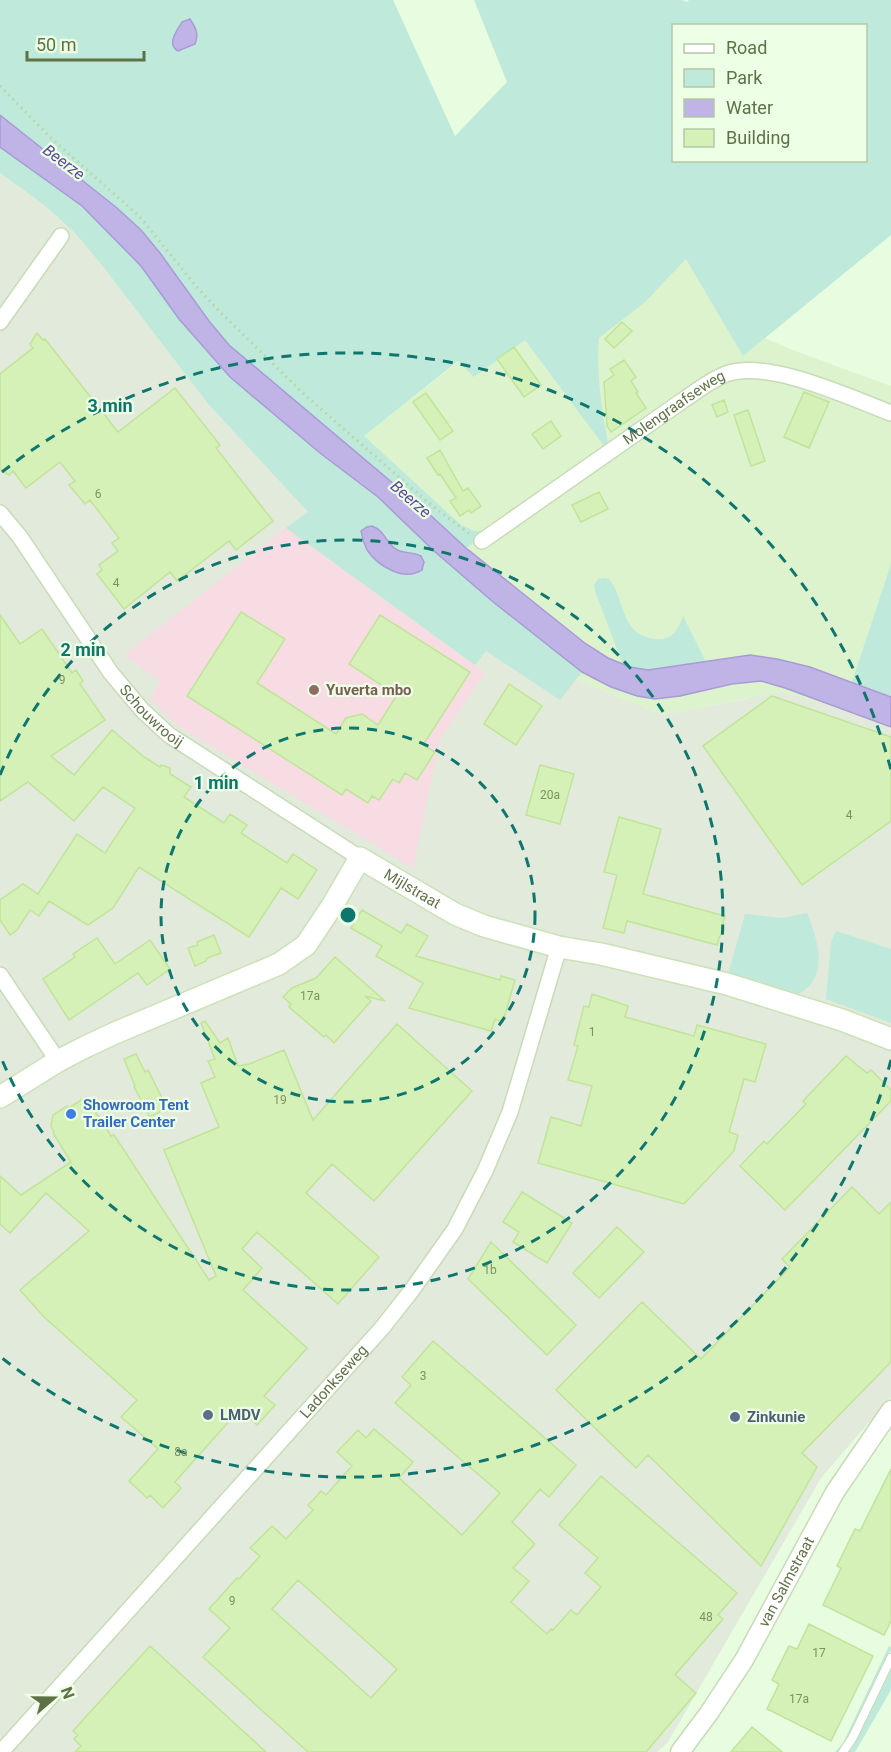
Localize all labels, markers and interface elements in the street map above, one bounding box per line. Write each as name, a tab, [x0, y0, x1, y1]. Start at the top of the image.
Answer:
scale bar	[27, 24, 144, 62]
legend	[672, 24, 867, 162]
text: 50 m	[36, 34, 76, 55]
text: Road	[726, 37, 767, 58]
text: Park	[726, 67, 763, 88]
text: Water	[726, 97, 773, 118]
text: Building	[726, 127, 790, 148]
water label: Beerze	[39, 140, 89, 184]
street label: Molengraafseweg	[619, 366, 728, 449]
text: 3 min	[87, 395, 133, 416]
water label: Beerze	[387, 476, 435, 522]
house number: 6	[95, 487, 102, 501]
house number: 4	[113, 576, 120, 590]
text: 2 min	[60, 639, 106, 660]
house number: 9	[59, 673, 65, 687]
street label: Schouwrooij	[116, 681, 187, 751]
place label: Yuverta mbo	[326, 681, 412, 699]
marker: Yuverta mbo	[307, 683, 321, 697]
text: 1 min	[193, 772, 239, 793]
house number: 20a	[540, 788, 560, 802]
house number: 4	[846, 808, 853, 822]
street label: Mijlstraat	[381, 865, 444, 913]
centre of rings	[338, 905, 358, 925]
house number: 17a	[300, 989, 320, 1003]
house number: 1	[589, 1025, 595, 1039]
house number: 19	[273, 1093, 287, 1107]
place label: Showroom Tent Trailer Center	[83, 1096, 189, 1131]
marker: Showroom Tent Trailer Center	[64, 1107, 78, 1121]
house number: 1b	[483, 1263, 497, 1277]
street label: Ladonkseweg	[296, 1341, 371, 1422]
house number: 3	[420, 1369, 426, 1383]
place label: LMDV	[220, 1406, 261, 1424]
marker: LMDV	[201, 1408, 215, 1422]
place label: Zinkunie	[747, 1408, 805, 1426]
marker: Zinkunie	[728, 1410, 742, 1424]
house number: 8a	[174, 1445, 188, 1459]
street label: van Salmstraat	[755, 1534, 818, 1630]
house number: 9	[229, 1594, 235, 1608]
house number: 48	[699, 1610, 713, 1624]
house number: 17	[812, 1646, 826, 1660]
north arrow	[24, 1668, 84, 1728]
text: N	[57, 1684, 78, 1702]
house number: 17a	[789, 1692, 809, 1706]

